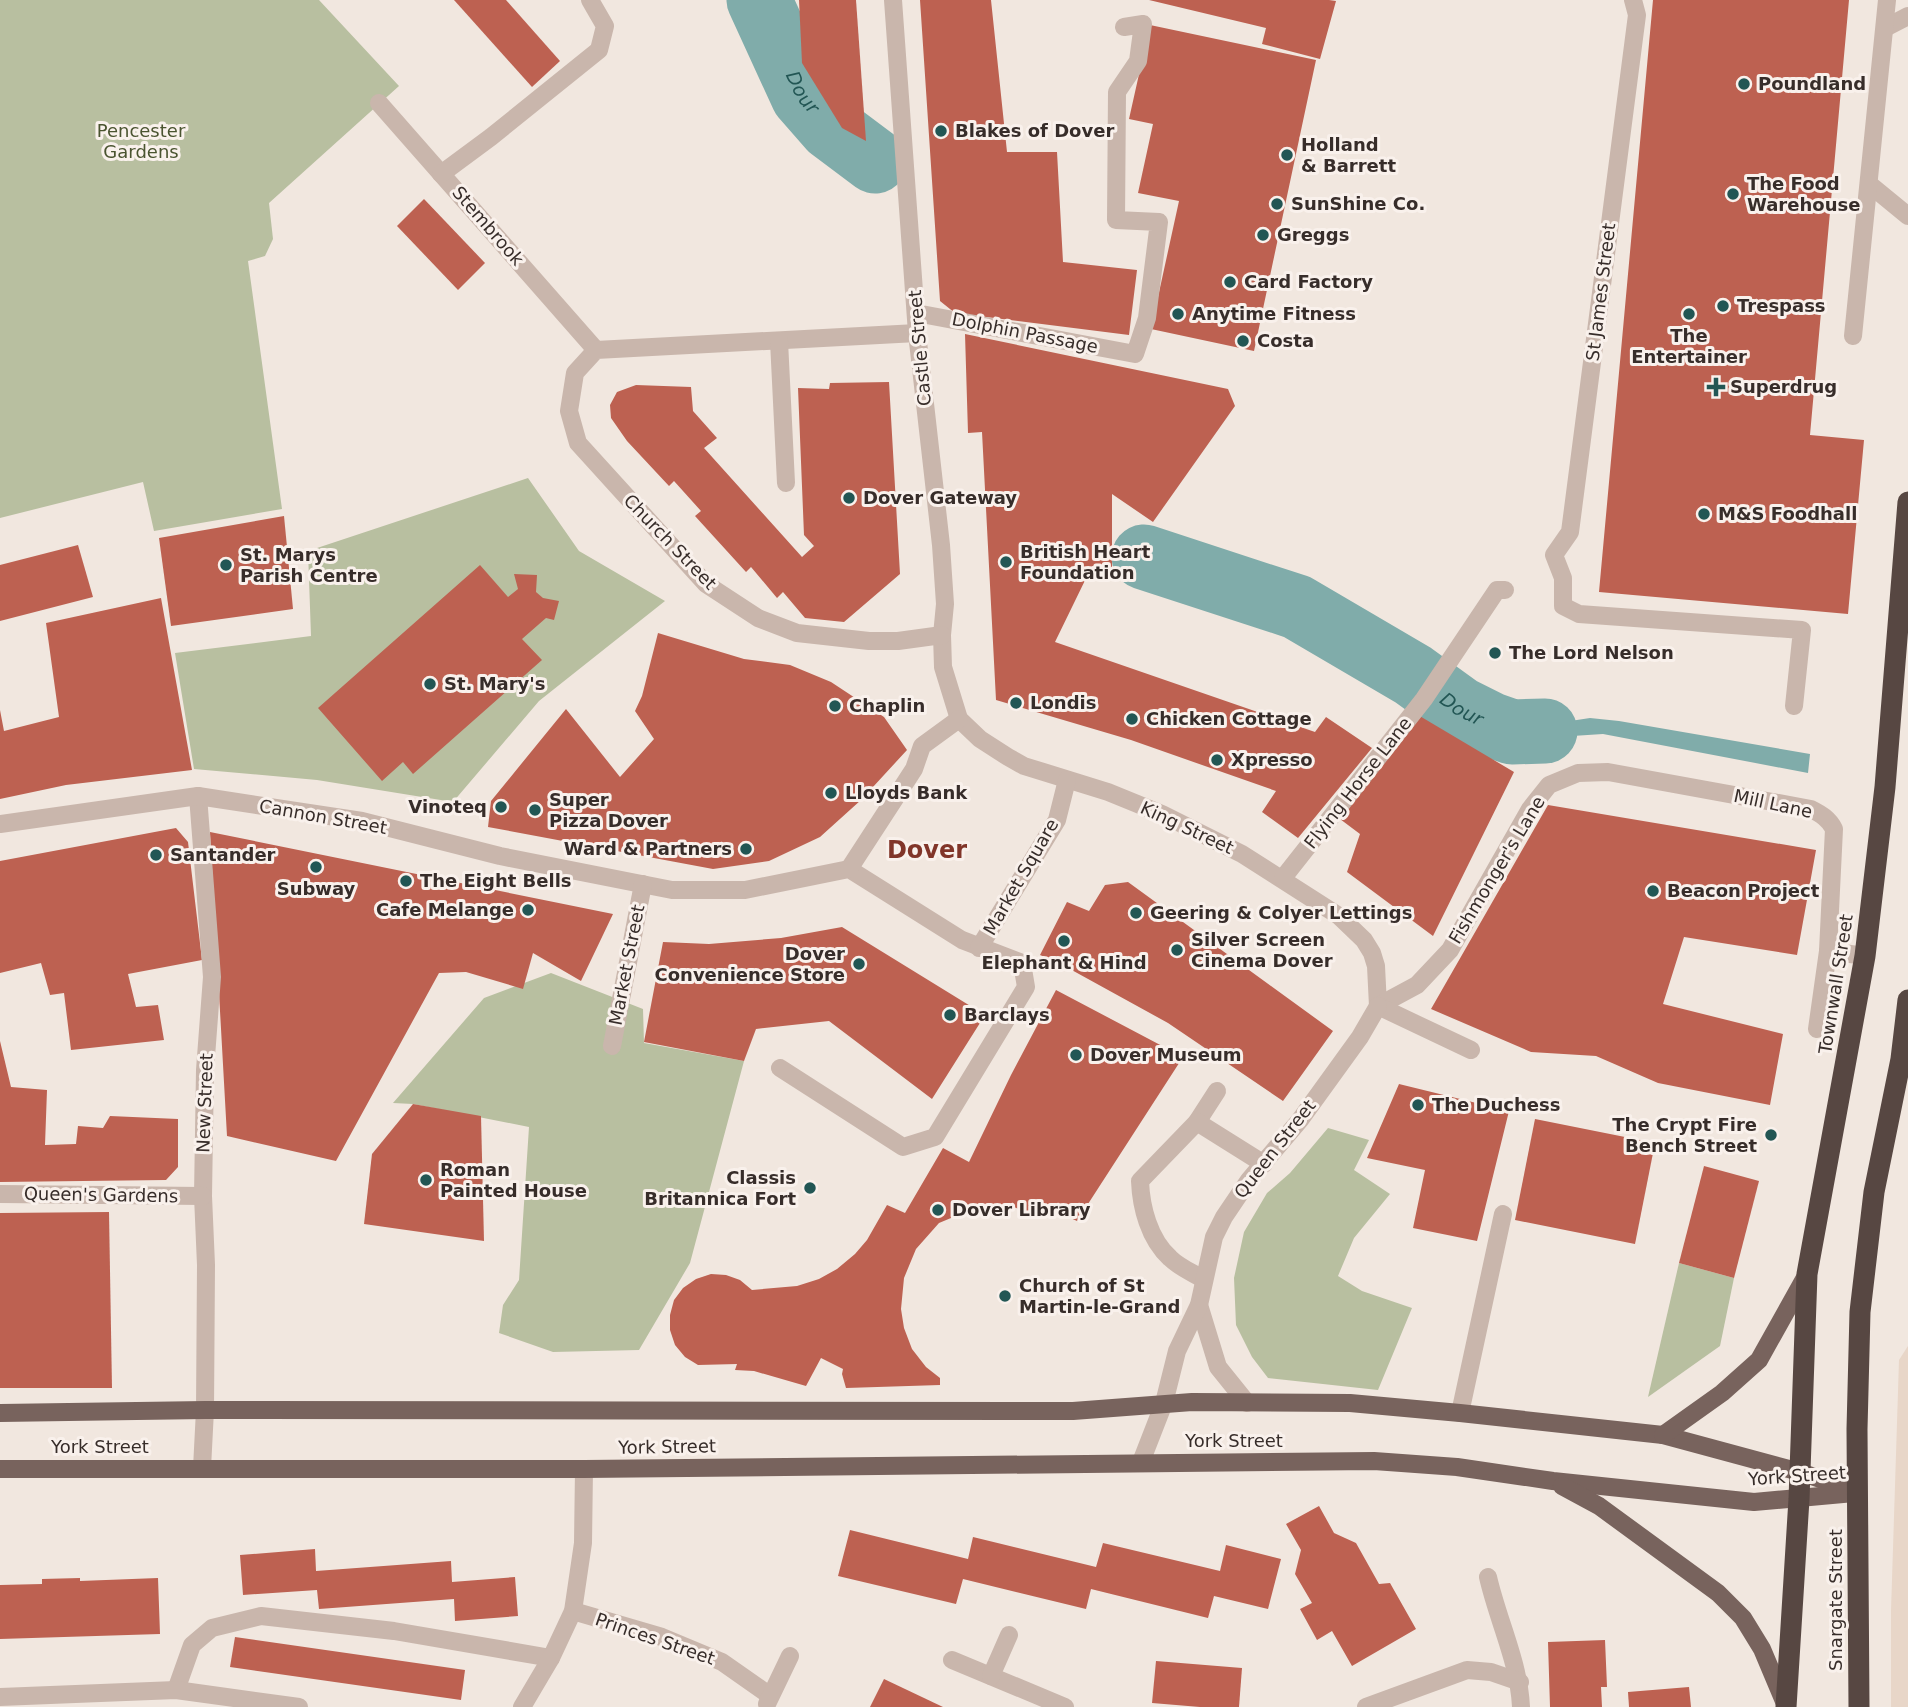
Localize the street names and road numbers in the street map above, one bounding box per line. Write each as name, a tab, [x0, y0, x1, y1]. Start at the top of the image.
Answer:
street label: Stembrook	[448, 182, 529, 270]
street label: St James Street	[1582, 222, 1619, 362]
street label: Castle Street	[904, 289, 935, 407]
street label: Dolphin Passage	[950, 308, 1100, 357]
street label: Church Street	[620, 490, 721, 594]
street label: Flying Horse Lane	[1300, 713, 1416, 853]
street label: Mill Lane	[1732, 785, 1814, 822]
street label: Fishmonger's Lane	[1444, 792, 1549, 947]
street label: Cannon Street	[258, 795, 389, 838]
street label: King Street	[1137, 797, 1237, 858]
street label: Market Square	[979, 815, 1062, 939]
street label: Market Street	[605, 903, 648, 1027]
street label: Townwall Street	[1814, 913, 1857, 1056]
street label: New Street	[192, 1053, 217, 1153]
street label: Queen Street	[1230, 1095, 1320, 1202]
street label: Queen's Gardens	[24, 1183, 178, 1206]
street label: York Street	[1184, 1430, 1283, 1451]
street label: York Street	[617, 1435, 716, 1458]
street label: York Street	[50, 1436, 149, 1457]
street label: York Street	[1746, 1462, 1847, 1489]
street label: Snargate Street	[1825, 1529, 1846, 1671]
street label: Princes Street	[593, 1608, 718, 1669]

